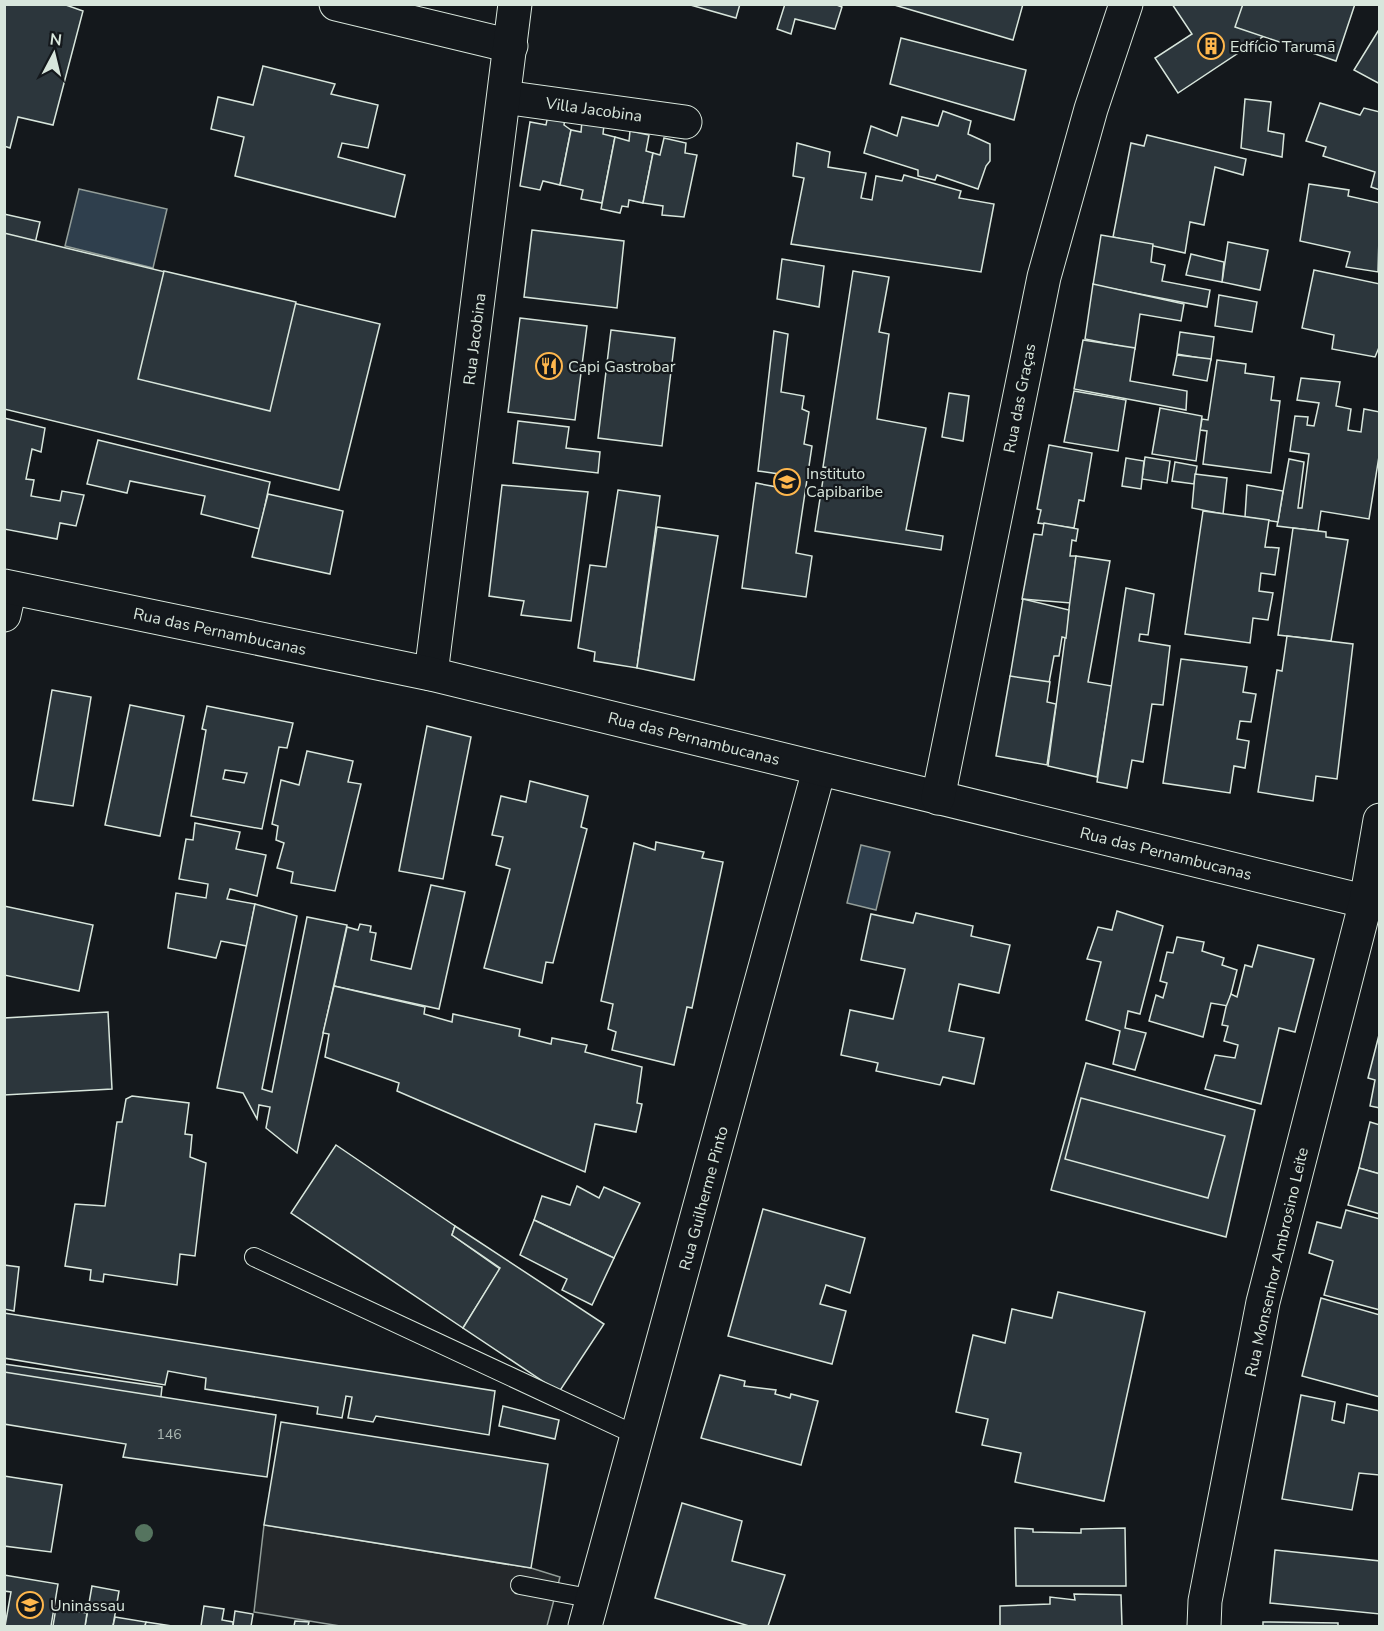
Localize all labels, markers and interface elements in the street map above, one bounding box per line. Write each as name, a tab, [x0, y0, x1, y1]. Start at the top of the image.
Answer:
north arrow	[24, 24, 84, 84]
text: N	[48, 28, 63, 52]
building icon: Edfício Tarumã	[1196, 31, 1226, 61]
place label: Edfício Tarumã	[1230, 36, 1336, 58]
street label: Villa Jacobina	[543, 92, 644, 128]
street label: Rua Jacobina	[458, 292, 492, 386]
street label: Rua das Graças	[999, 342, 1041, 455]
restaurant icon: Capi Gastrobar	[534, 351, 564, 381]
place label: Capi Gastrobar	[568, 356, 676, 378]
place label: Instituto Capibaribe	[806, 463, 883, 503]
school or university icon: Instituto Capibaribe	[772, 467, 802, 497]
street label: Rua das Pernambucanas	[131, 603, 308, 661]
street label: Rua das Pernambucanas	[605, 707, 782, 771]
street label: Rua das Pernambucanas	[1077, 822, 1254, 886]
street label: Rua Guilherme Pinto	[674, 1124, 734, 1273]
street label: Rua Monsenhor Ambrosino Leite	[1240, 1145, 1314, 1379]
house number: 146	[156, 1425, 182, 1444]
school or university icon: Uninassau	[15, 1590, 45, 1620]
place label: Uninassau	[50, 1595, 125, 1617]

